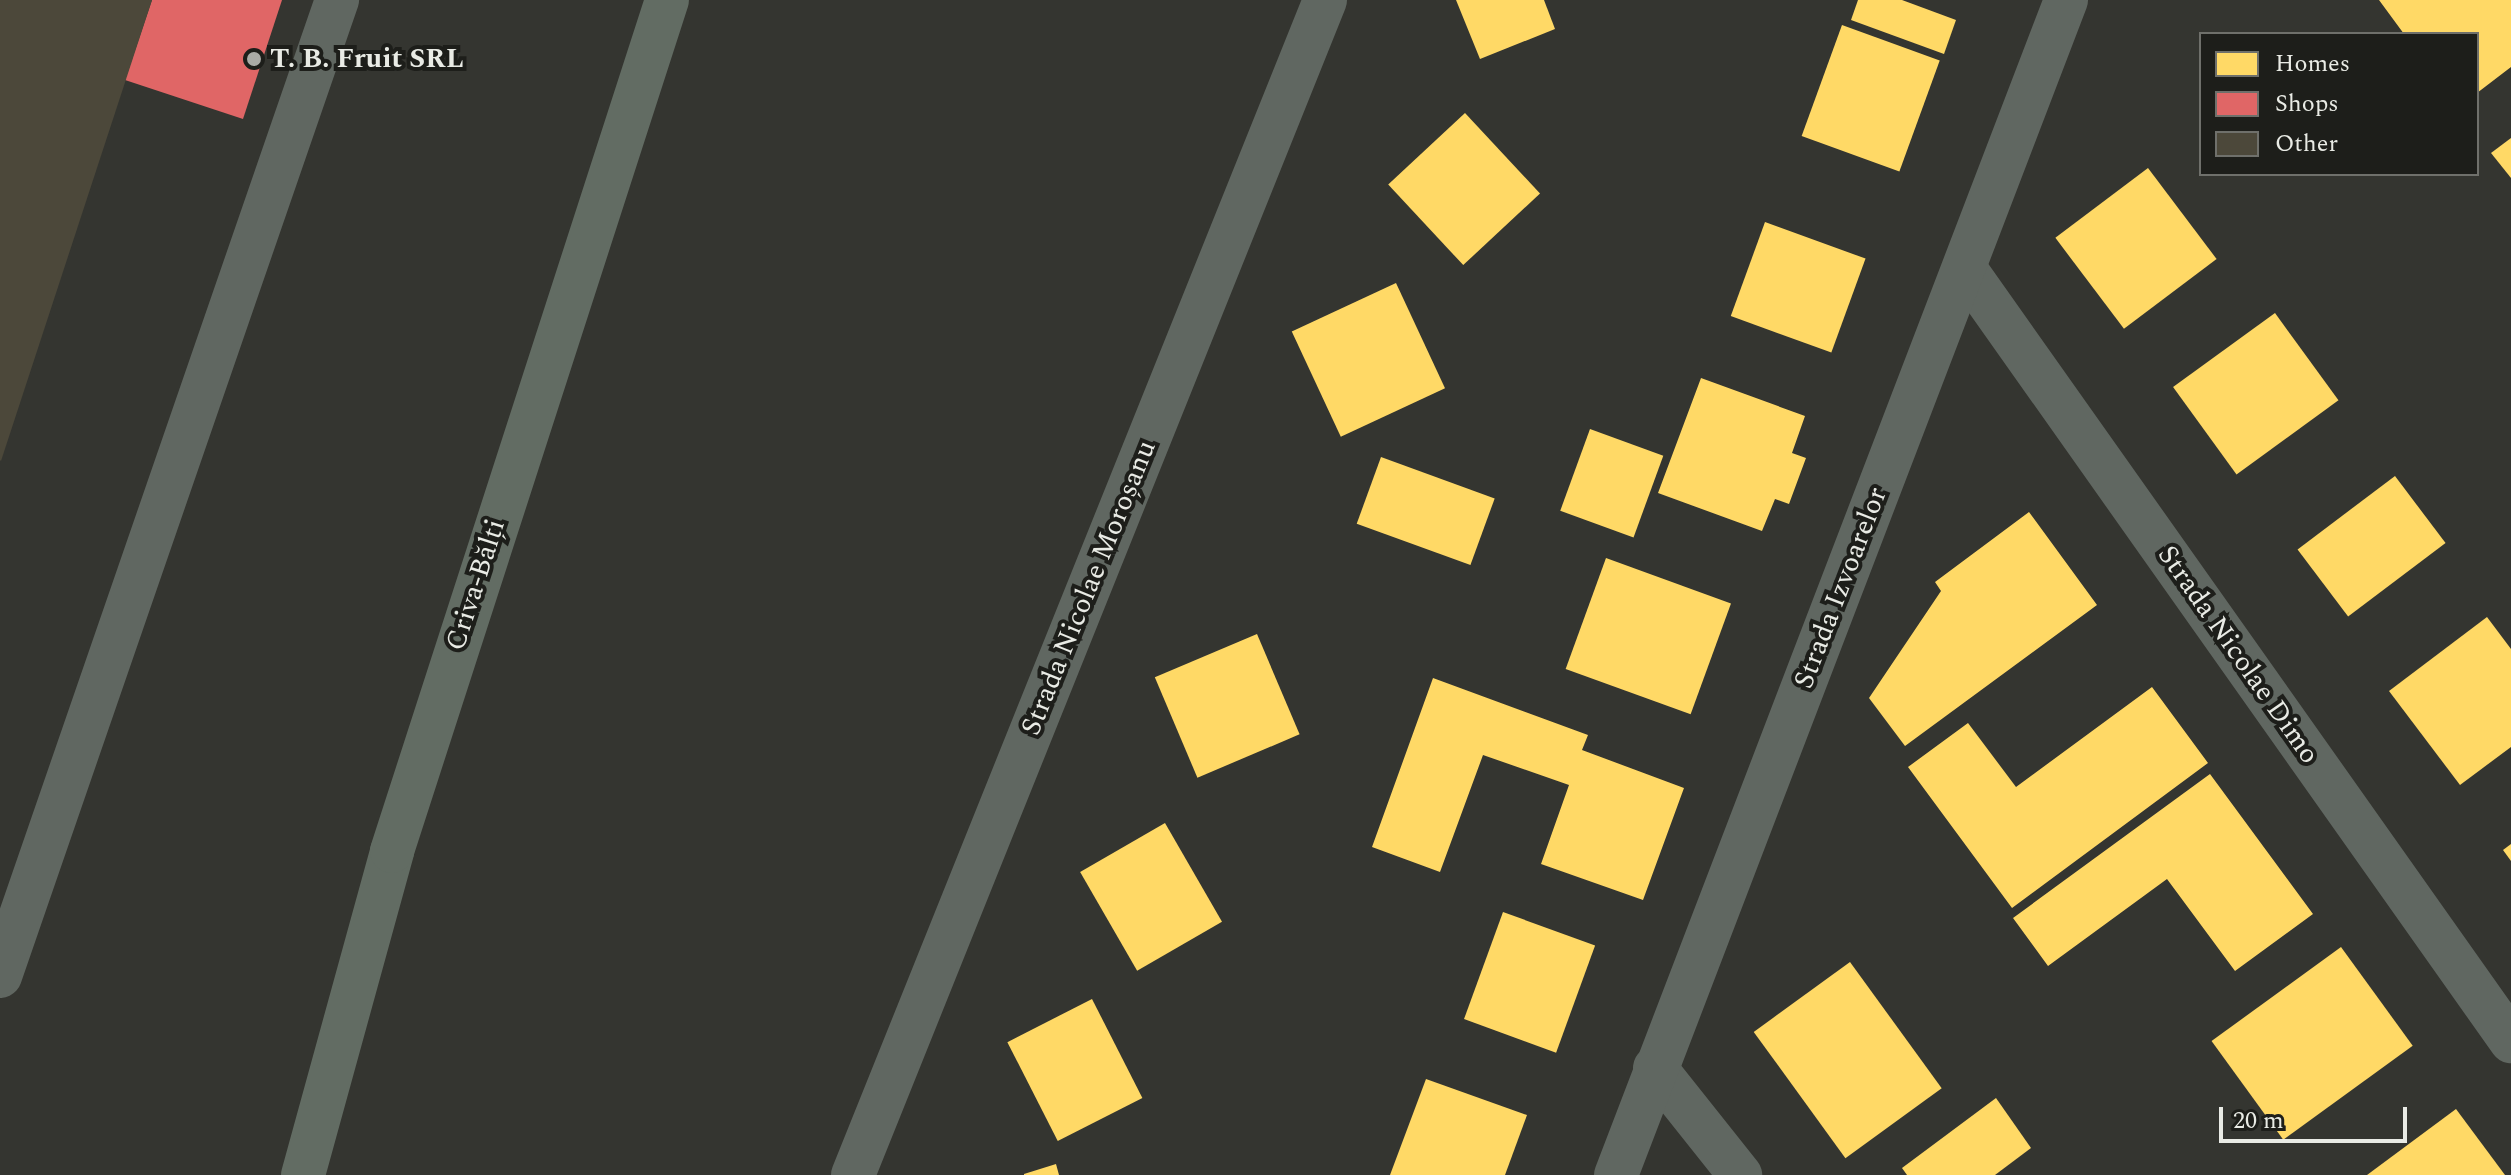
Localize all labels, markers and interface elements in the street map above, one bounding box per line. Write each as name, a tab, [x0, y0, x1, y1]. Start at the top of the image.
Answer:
legend	[2199, 32, 2479, 176]
place label: T. B. Fruit SRL	[270, 42, 464, 76]
text: Homes	[2275, 46, 2350, 82]
marker: T. B. Fruit SRL	[245, 50, 263, 68]
text: Shops	[2275, 86, 2339, 122]
text: Other	[2275, 126, 2338, 162]
street label: Strada Nicolae Moroșanu	[1014, 436, 1164, 740]
street label: Strada Izvoarelor	[1787, 483, 1895, 693]
street label: Criva-Bălți	[439, 515, 513, 655]
street label: Strada Nicolae Dimo	[2150, 539, 2326, 771]
scale bar	[2223, 1091, 2411, 1141]
text: 20 m	[2233, 1103, 2284, 1139]

